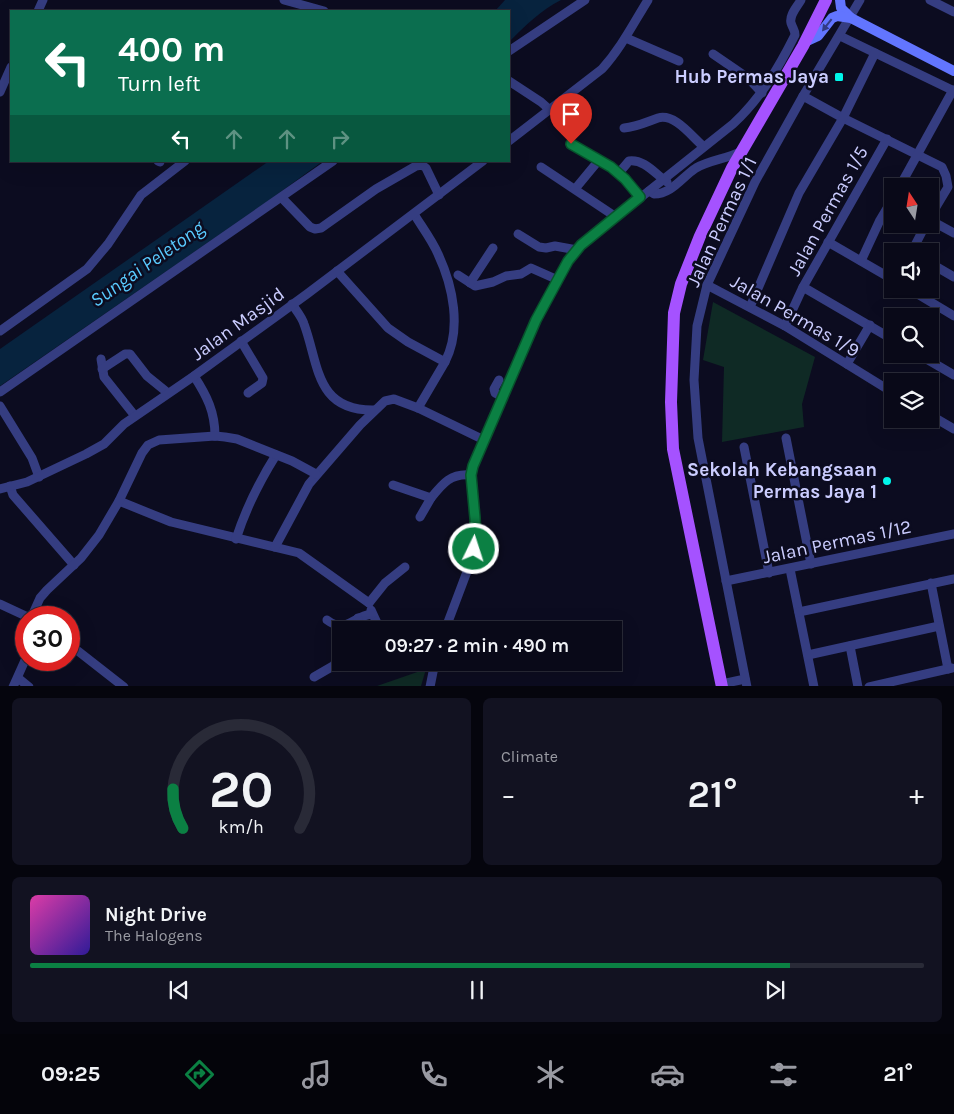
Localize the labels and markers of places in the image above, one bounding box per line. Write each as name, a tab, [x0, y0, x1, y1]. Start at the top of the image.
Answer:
place label: Hub Permas Jaya	[674, 66, 829, 88]
marker: Hub Permas Jaya	[833, 71, 845, 83]
pin	[550, 93, 592, 144]
place label: Sekolah Kebangsaan Permas Jaya 1	[687, 459, 877, 503]
marker: Sekolah Kebangsaan Permas Jaya 1	[881, 475, 893, 487]

